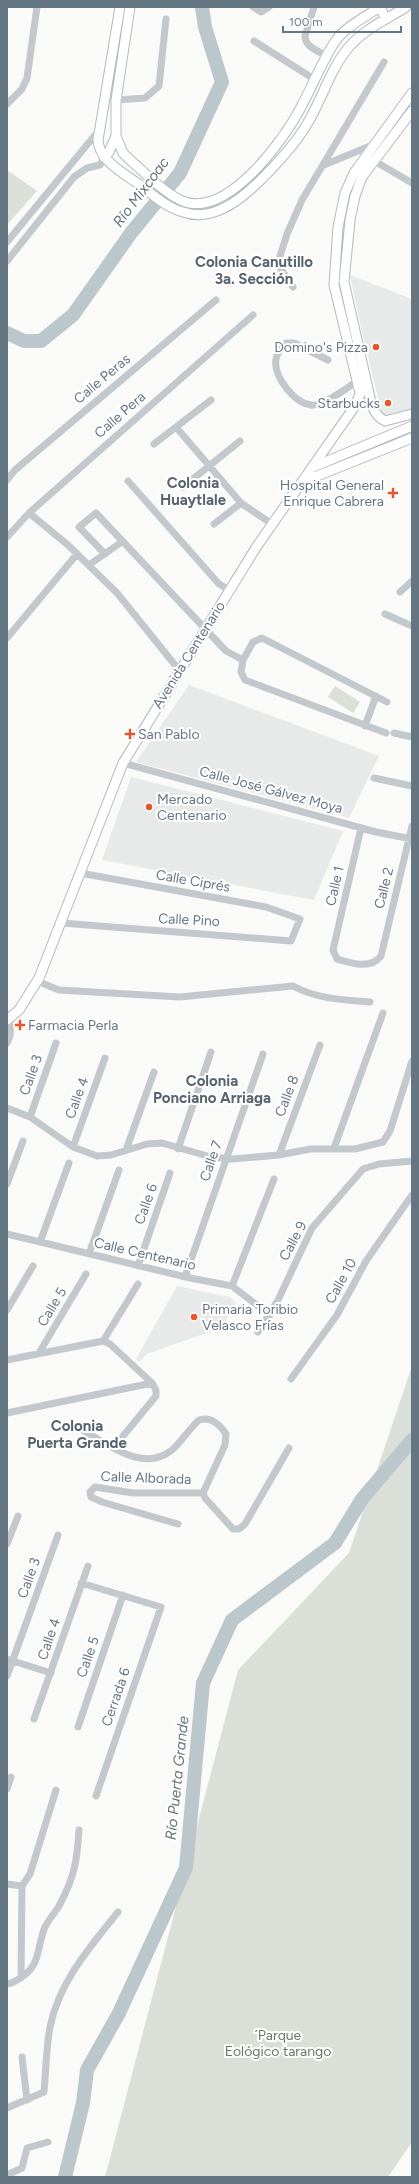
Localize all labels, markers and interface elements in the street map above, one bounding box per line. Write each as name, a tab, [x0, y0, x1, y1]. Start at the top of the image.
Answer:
scale bar	[283, 8, 401, 34]
text: 100 m	[289, 15, 323, 29]
water label: Río Mixcoac	[109, 154, 173, 230]
district label: Colonia Canutillo 3a. Sección	[195, 253, 313, 288]
place label: Domino's Pizza	[274, 339, 368, 356]
marker: Domino's Pizza	[371, 342, 381, 352]
street label: Calle Peras	[70, 350, 134, 408]
street label: Calle Pera	[91, 388, 149, 442]
place label: Starbucks	[317, 395, 380, 412]
marker: Starbucks	[383, 398, 393, 408]
district label: Colonia Huaytlale	[160, 474, 227, 509]
place label: Hospital General Enrique Cabrera	[280, 477, 384, 510]
marker: Hospital General Enrique Cabrera	[387, 487, 399, 499]
street label: Avenida Centenario	[149, 598, 229, 712]
place label: San Pablo	[138, 726, 200, 743]
marker: San Pablo	[125, 729, 135, 739]
street label: Calle José Gálvez Moya	[198, 763, 344, 817]
place label: Mercado Centenario	[157, 791, 227, 824]
marker: Mercado Centenario	[144, 802, 154, 812]
street label: Calle 1	[322, 864, 348, 908]
street label: Calle 2	[371, 865, 397, 911]
street label: Calle Ciprés	[155, 866, 231, 896]
street label: Calle Pino	[158, 910, 220, 930]
place label: Farmacia Perla	[28, 1017, 118, 1034]
marker: Farmacia Perla	[15, 1020, 25, 1030]
street label: Calle 3	[16, 1052, 46, 1098]
district label: Colonia Ponciano Arriaga	[153, 1072, 271, 1107]
street label: Calle 8	[271, 1073, 303, 1119]
street label: Calle 4	[62, 1075, 92, 1121]
street label: Calle 7	[196, 1138, 226, 1184]
street label: Calle 6	[131, 1181, 161, 1227]
street label: Calle 9	[276, 1218, 310, 1264]
street label: Calle Centenario	[92, 1234, 198, 1274]
street label: Calle 10	[322, 1255, 360, 1307]
street label: Calle 5	[34, 1284, 70, 1330]
place label: Primaria Toribio Velasco Frías	[202, 1301, 298, 1334]
marker: Primaria Toribio Velasco Frías	[189, 1312, 199, 1322]
district label: Colonia Puerta Grande	[27, 1417, 127, 1452]
street label: Calle Alborada	[100, 1468, 192, 1488]
street label: Calle 3	[14, 1555, 44, 1601]
street label: Calle 4	[34, 1616, 64, 1662]
street label: Calle 5	[73, 1634, 103, 1680]
street label: Cerrada 6	[98, 1665, 134, 1729]
water label: Río Puerta Grande	[162, 1715, 192, 1841]
park label: ´Parque Eológico tarango	[225, 2027, 331, 2060]

